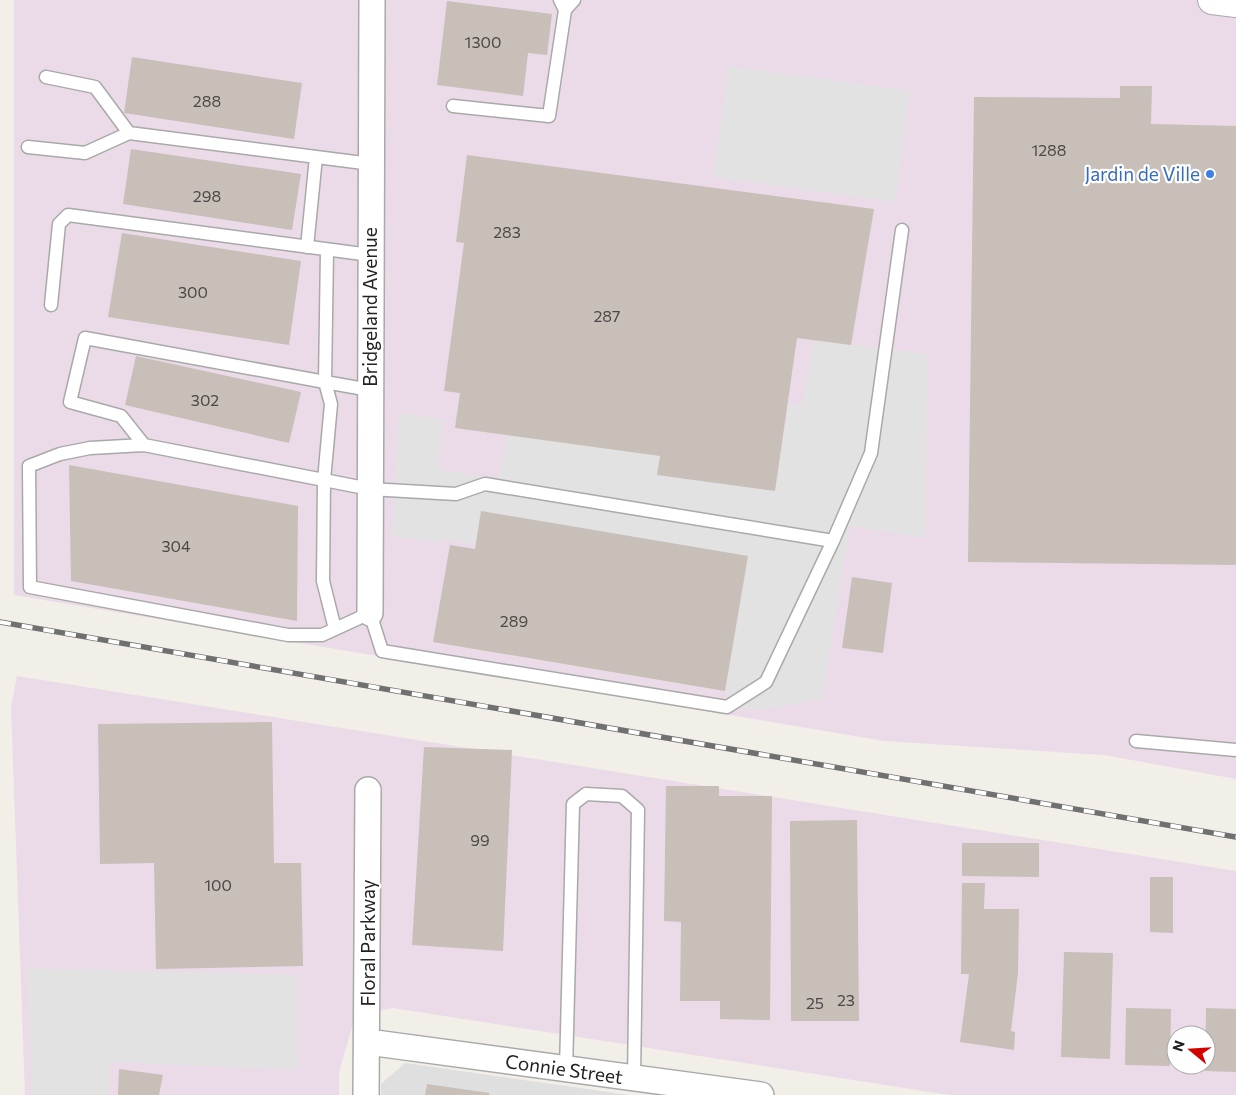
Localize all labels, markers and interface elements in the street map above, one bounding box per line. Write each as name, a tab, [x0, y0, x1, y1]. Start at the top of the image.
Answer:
house number: 1300	[465, 32, 501, 51]
house number: 288	[193, 91, 221, 110]
house number: 1288	[1031, 140, 1067, 159]
place label: Jardin de Ville	[1085, 162, 1200, 185]
marker: Jardin de Ville	[1204, 168, 1216, 180]
house number: 298	[193, 186, 221, 205]
house number: 283	[493, 222, 521, 241]
street label: Bridgeland Avenue	[358, 227, 381, 387]
house number: 300	[178, 282, 208, 301]
house number: 287	[594, 306, 620, 325]
house number: 302	[191, 390, 219, 409]
house number: 304	[161, 536, 191, 555]
house number: 289	[500, 611, 528, 630]
house number: 99	[470, 830, 490, 849]
house number: 100	[204, 875, 232, 894]
street label: Floral Parkway	[356, 879, 379, 1007]
house number: 23	[837, 990, 855, 1009]
house number: 25	[806, 993, 824, 1012]
north arrow	[1166, 1025, 1216, 1075]
text: N	[1168, 1038, 1188, 1053]
street label: Connie Street	[504, 1049, 624, 1088]

